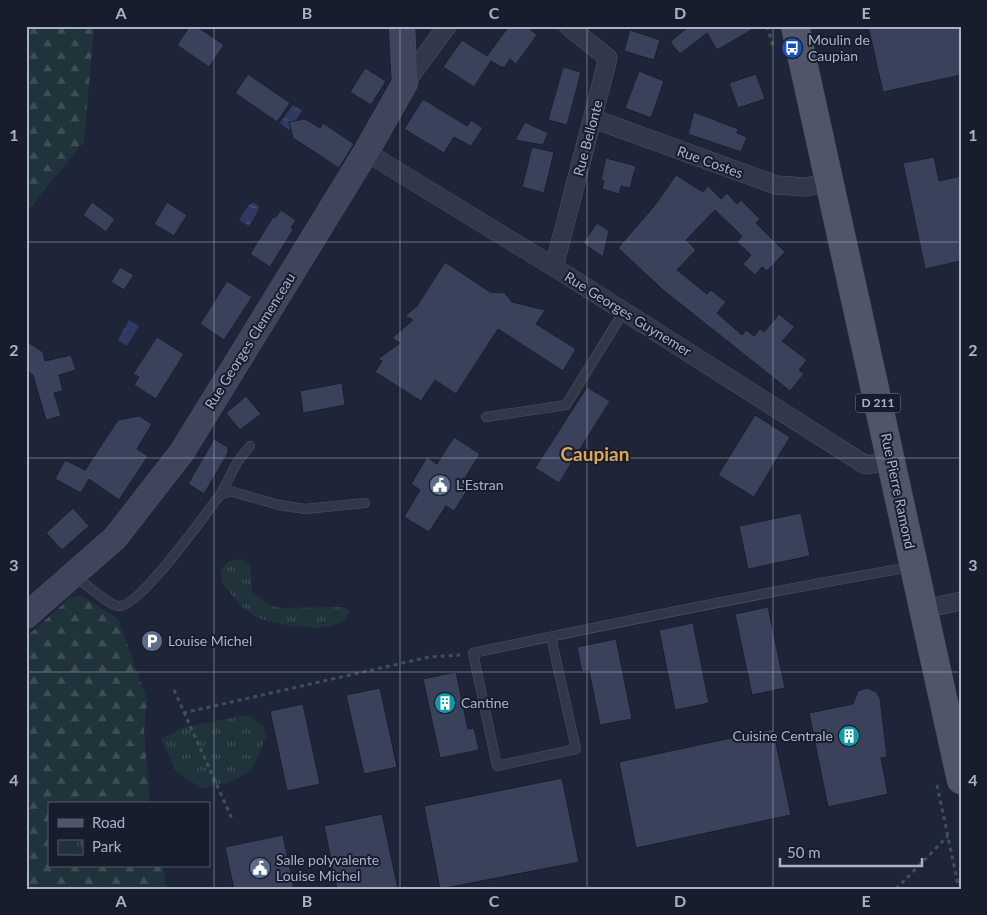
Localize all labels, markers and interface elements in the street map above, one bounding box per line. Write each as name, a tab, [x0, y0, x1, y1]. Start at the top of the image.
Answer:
text: A	[114, 3, 127, 22]
text: B	[302, 3, 312, 22]
text: C	[489, 3, 500, 22]
text: D	[674, 3, 686, 22]
text: E	[861, 3, 871, 22]
place label: Moulin de Caupian	[808, 31, 870, 64]
bus stop icon: Moulin de Caupian	[780, 36, 804, 60]
street label: Rue Bellonte	[569, 98, 606, 178]
text: 1	[9, 125, 19, 144]
text: 1	[968, 125, 978, 144]
street label: Rue Costes	[675, 142, 745, 181]
street label: Rue Georges Guynemer	[562, 268, 695, 360]
street label: Rue Georges Clemenceau	[201, 270, 298, 412]
text: 2	[9, 340, 19, 359]
text: 2	[968, 340, 978, 359]
road number: D 211	[856, 393, 900, 412]
street label: Rue Pierre Ramond	[878, 431, 919, 550]
district label: Caupian	[561, 442, 629, 465]
public building icon: L'Estran	[428, 473, 452, 497]
place label: L'Estran	[456, 476, 503, 493]
text: 3	[9, 555, 19, 574]
text: 3	[968, 555, 978, 574]
parking icon: Louise Michel	[140, 629, 164, 653]
place label: Louise Michel	[168, 632, 252, 649]
building icon: Cantine	[433, 691, 457, 715]
place label: Cantine	[461, 694, 509, 711]
building icon: Cuisine Centrale	[837, 724, 861, 748]
place label: Cuisine Centrale	[732, 727, 833, 744]
text: 4	[9, 770, 19, 789]
text: 4	[968, 770, 978, 789]
legend	[48, 802, 210, 868]
text: Road	[92, 813, 125, 831]
scale bar	[780, 835, 922, 867]
text: Park	[92, 837, 122, 855]
text: 50 m	[787, 843, 821, 861]
place label: Salle polyvalente Louise Michel	[276, 851, 379, 884]
public building icon: Salle polyvalente Louise Michel	[248, 856, 272, 880]
text: A	[114, 891, 127, 910]
text: B	[302, 891, 312, 910]
text: C	[489, 891, 500, 910]
text: D	[674, 891, 686, 910]
text: E	[861, 891, 871, 910]

